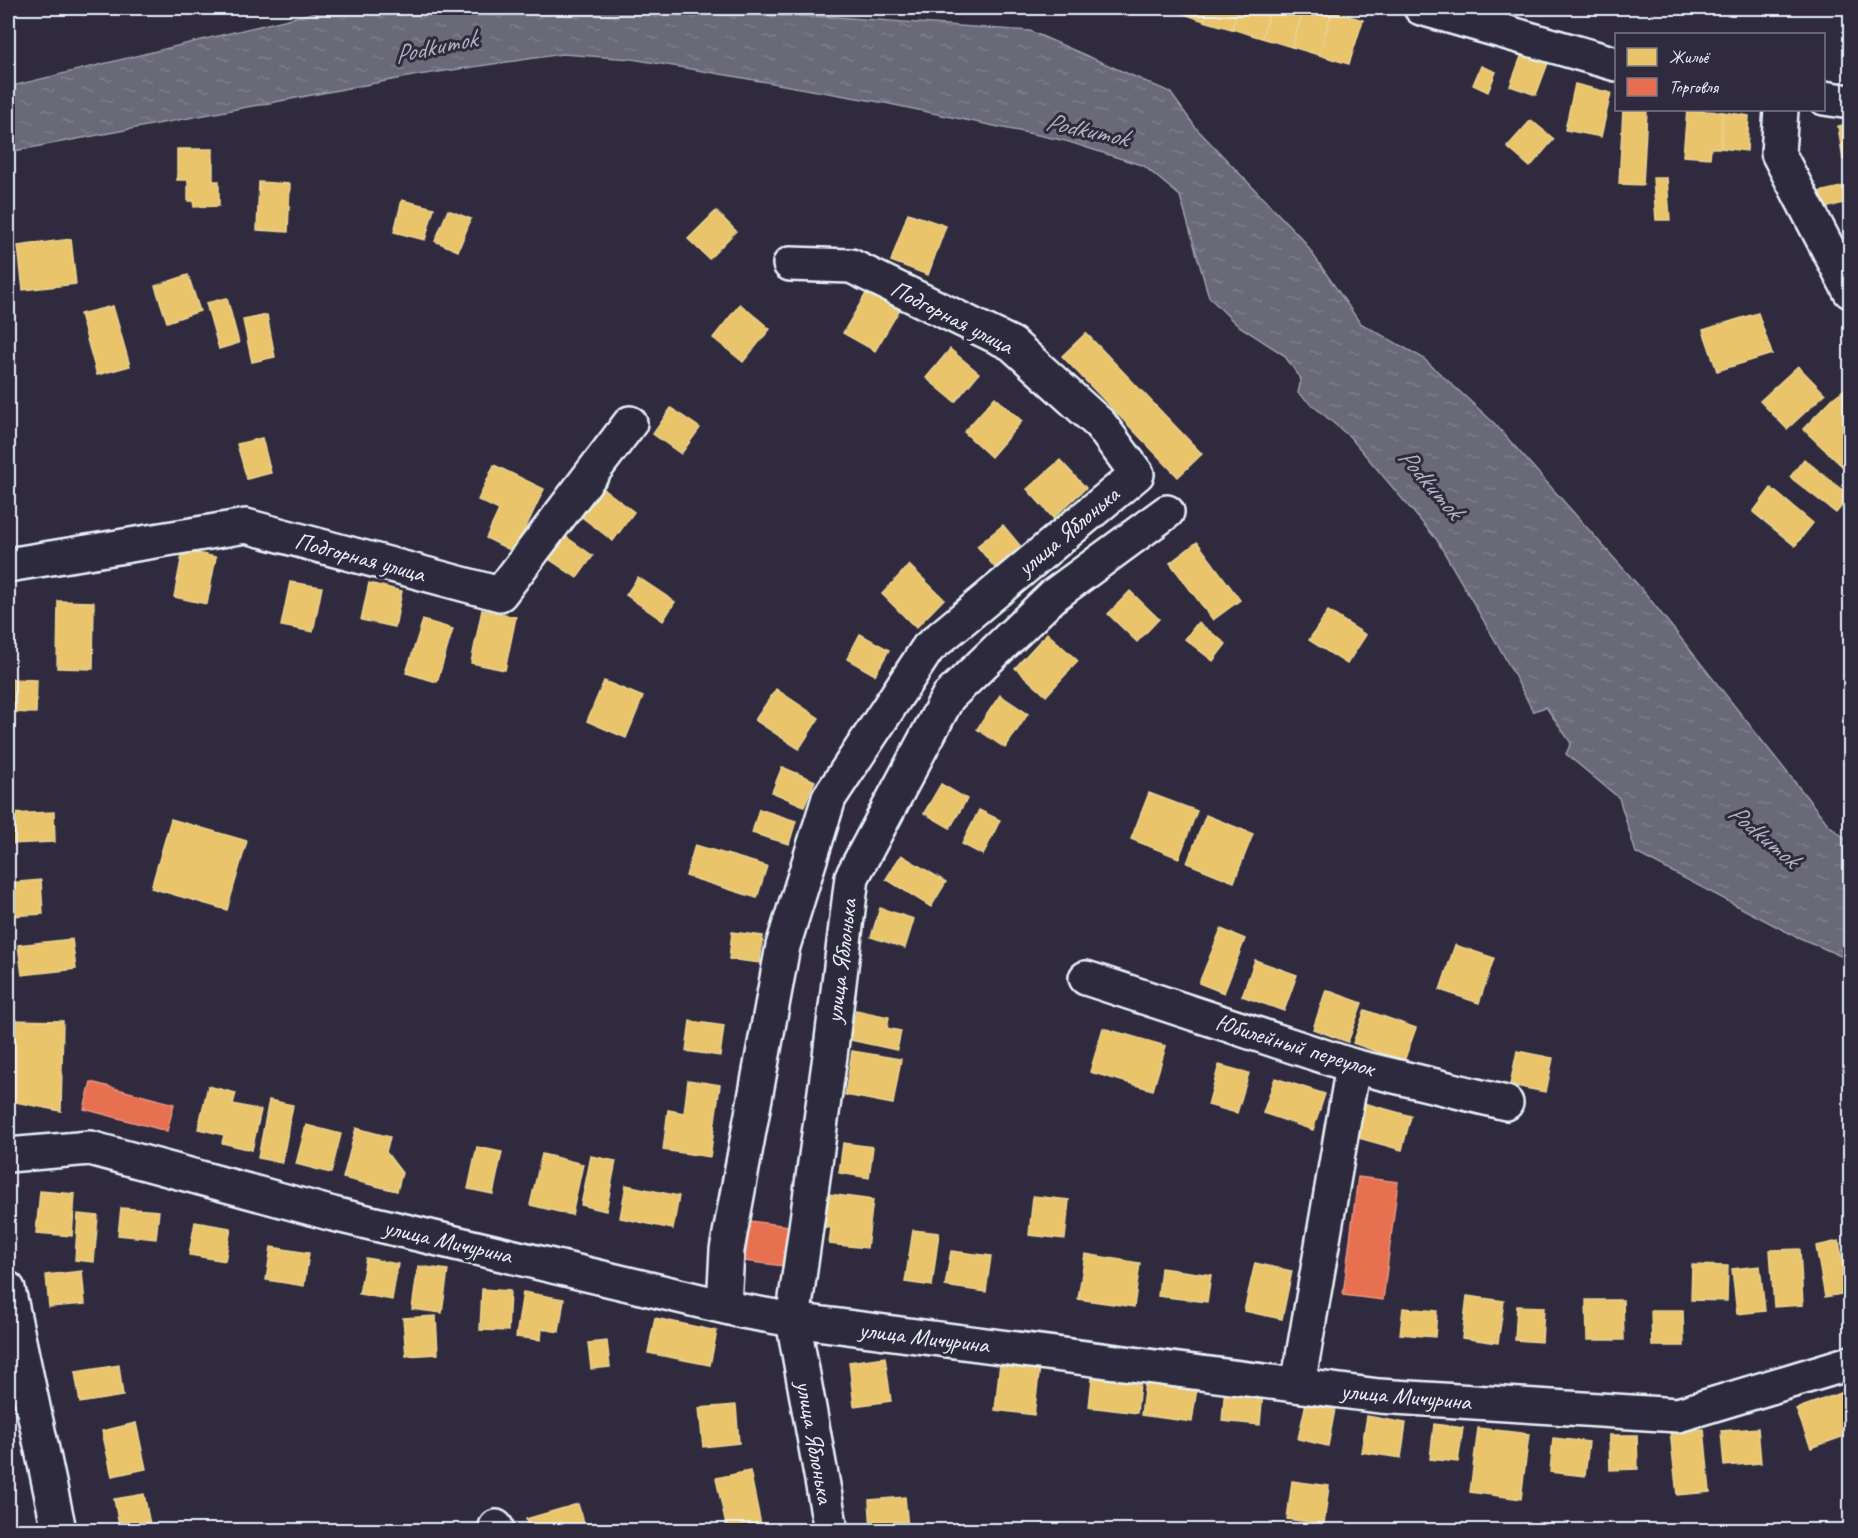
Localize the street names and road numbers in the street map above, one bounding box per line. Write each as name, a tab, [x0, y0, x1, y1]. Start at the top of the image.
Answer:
street label: Подгорная улица	[886, 273, 1020, 361]
street label: улица Яблонька	[1009, 479, 1126, 584]
street label: Подгорная улица	[292, 525, 430, 589]
street label: улица Яблонька	[818, 896, 864, 1026]
street label: Юбилейный переулок	[1212, 1007, 1380, 1084]
street label: улица Мичурина	[379, 1211, 516, 1271]
street label: улица Мичурина	[855, 1314, 992, 1360]
street label: улица Мичурина	[1338, 1375, 1474, 1417]
street label: улица Яблонька	[789, 1376, 841, 1507]

